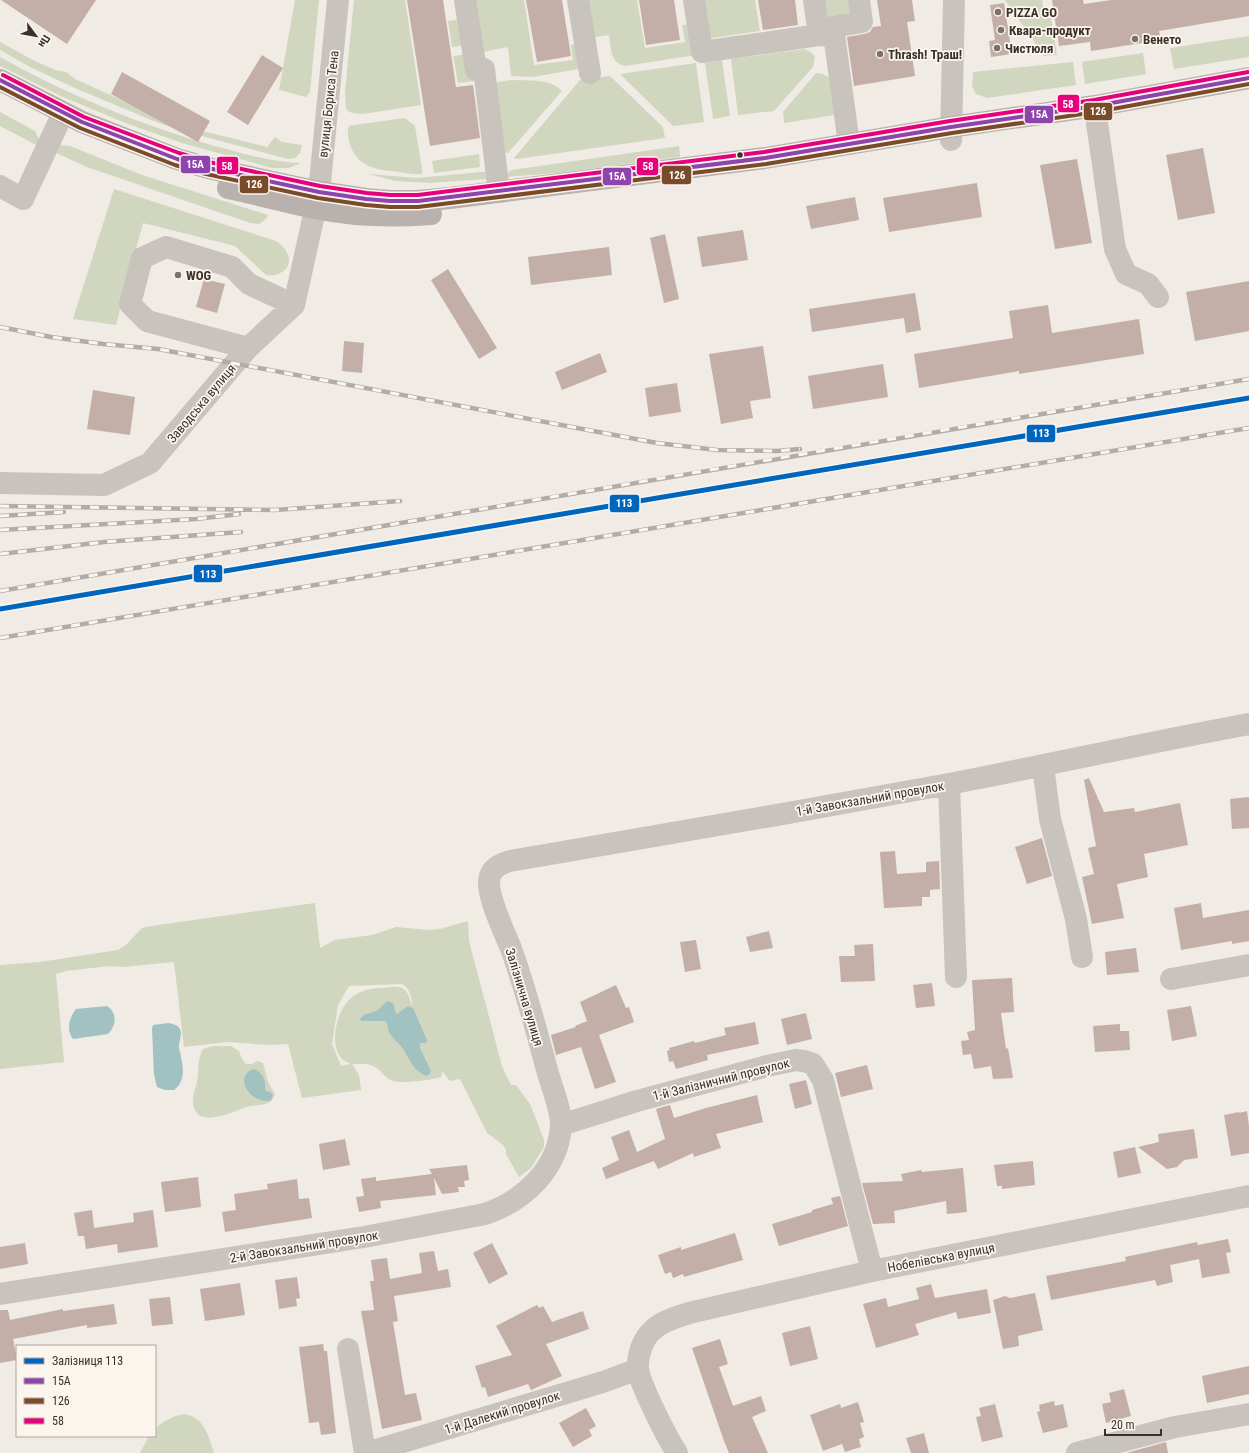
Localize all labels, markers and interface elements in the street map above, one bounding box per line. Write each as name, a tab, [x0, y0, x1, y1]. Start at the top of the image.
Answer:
place label: PIZZA GO	[1006, 5, 1057, 20]
marker: PIZZA GO	[993, 7, 1003, 17]
north arrow	[16, 16, 56, 56]
place label: Квара-продукт	[1009, 23, 1091, 38]
marker: Квара-продукт	[996, 25, 1006, 35]
text: Пн	[35, 32, 53, 50]
place label: Венето	[1143, 32, 1182, 47]
marker: Венето	[1130, 34, 1140, 44]
place label: Чистюля	[1005, 41, 1053, 56]
marker: Чистюля	[992, 43, 1002, 53]
place label: Thrash! Траш!	[888, 47, 962, 62]
marker: Thrash! Траш!	[875, 49, 885, 59]
street label: вулиця Бориса Тена	[315, 50, 342, 158]
line badge: 58	[1057, 94, 1080, 113]
text: 58	[1062, 98, 1074, 111]
line badge: 126	[1083, 102, 1113, 121]
line badge: 15A	[1024, 105, 1054, 124]
text: 126	[1090, 105, 1107, 118]
text: 15A	[1030, 108, 1048, 121]
unlabelled marker	[735, 150, 745, 160]
line badge: 15A	[180, 155, 211, 174]
line badge: 58	[216, 156, 239, 175]
line badge: 58	[636, 157, 659, 176]
text: 15A	[186, 158, 204, 171]
text: 58	[221, 160, 233, 173]
text: 58	[642, 160, 654, 173]
line badge: 126	[661, 165, 692, 185]
line badge: 15A	[602, 167, 632, 186]
text: 126	[669, 169, 686, 182]
text: 15A	[608, 170, 626, 183]
line badge: 126	[239, 175, 269, 194]
text: 126	[246, 178, 263, 191]
place label: WOG	[186, 268, 212, 283]
marker: WOG	[173, 270, 183, 280]
street label: Заводська вулиця	[164, 361, 239, 446]
line badge: 113	[1026, 424, 1056, 443]
text: 113	[1033, 427, 1050, 440]
line badge: 113	[609, 494, 640, 513]
text: 113	[616, 497, 633, 510]
line badge: 113	[193, 564, 223, 583]
text: 113	[200, 568, 217, 581]
street label: 1-й Завокзальний провулок	[795, 778, 946, 819]
street label: Залізнична вулиця	[502, 946, 547, 1048]
street label: 1-й Залізничний провулок	[651, 1055, 792, 1104]
street label: 2-й Завокзальний провулок	[229, 1227, 380, 1266]
street label: Нобелівська вулиця	[886, 1240, 996, 1275]
legend	[16, 1345, 156, 1437]
text: Залізниця 113	[52, 1354, 123, 1368]
text: 15A	[52, 1374, 71, 1388]
street label: 1-й Далекий провулок	[443, 1388, 562, 1437]
text: 126	[52, 1394, 70, 1408]
scale bar	[1105, 1411, 1161, 1437]
text: 58	[52, 1414, 64, 1428]
text: 20 m	[1111, 1418, 1135, 1432]

